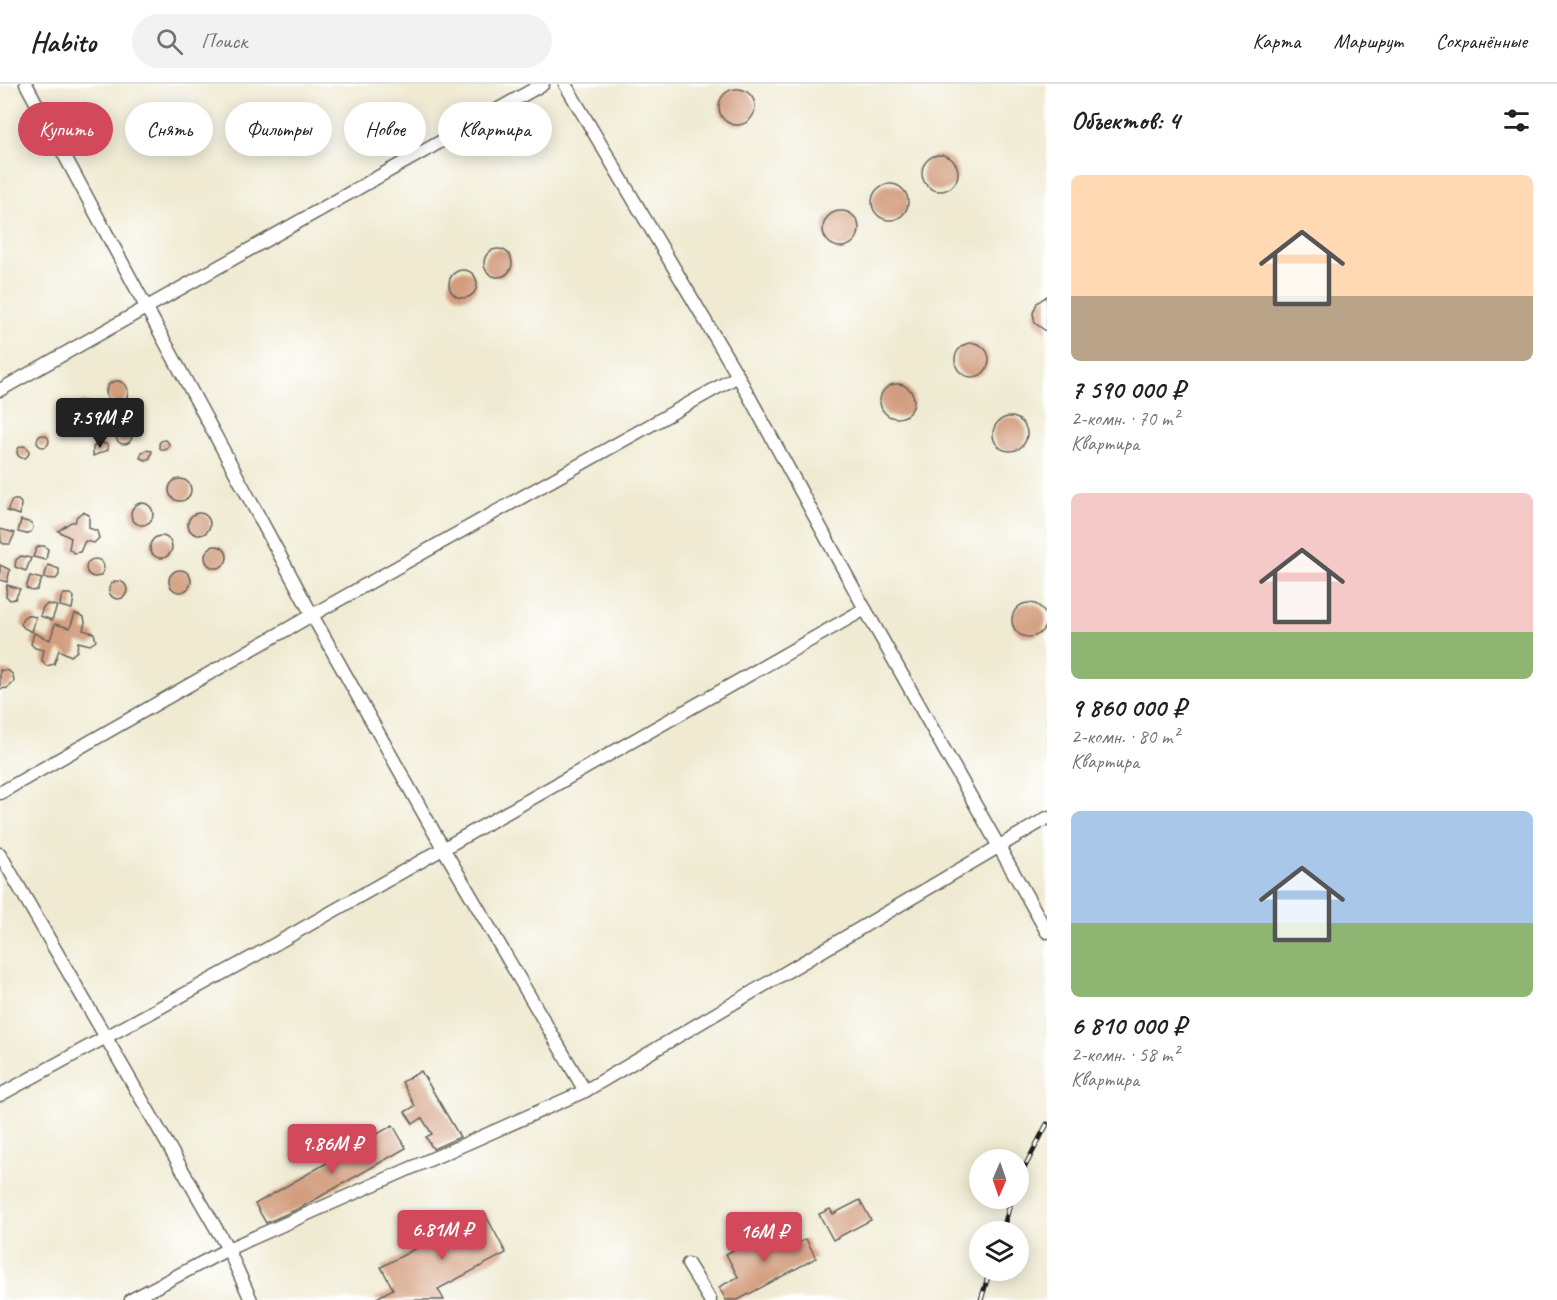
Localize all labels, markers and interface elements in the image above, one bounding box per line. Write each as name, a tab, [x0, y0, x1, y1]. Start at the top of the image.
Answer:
search box	[132, 14, 552, 68]
text: Habito	[30, 24, 96, 59]
icon: search	[153, 25, 186, 58]
text: Поиск	[201, 27, 247, 55]
text: Карта	[1252, 28, 1301, 54]
text: Маршрут	[1334, 28, 1403, 54]
text: Сохранённые	[1436, 28, 1527, 54]
chip: Купить	[18, 102, 113, 156]
chip: Снять	[125, 102, 213, 156]
chip: Фильтры	[225, 102, 332, 156]
chip: Новое	[344, 102, 426, 156]
chip: Квартира	[438, 102, 552, 156]
text: Объектов: 4	[1071, 104, 1180, 137]
icon: filters	[1500, 104, 1533, 137]
icon: home	[1248, 214, 1356, 322]
text: 7 590 000 ₽	[1071, 373, 1184, 406]
pin: 7.59M ₽	[45, 398, 155, 449]
text: 7.59M ₽	[70, 405, 130, 430]
text: 2-комн. · 70 m²	[1071, 406, 1179, 431]
text: Квартира	[1071, 431, 1139, 456]
icon: home	[1248, 532, 1356, 640]
text: 9 860 000 ₽	[1071, 691, 1185, 724]
text: 2-комн. · 80 m²	[1071, 724, 1179, 749]
text: Квартира	[1071, 749, 1139, 774]
icon: home	[1248, 850, 1356, 958]
text: 6 810 000 ₽	[1071, 1009, 1186, 1042]
text: 2-комн. · 58 m²	[1071, 1042, 1179, 1067]
text: Квартира	[1071, 1067, 1139, 1092]
pin: 9.86M ₽	[277, 1124, 387, 1175]
text: 9.86M ₽	[302, 1131, 362, 1156]
north arrow	[969, 1149, 1029, 1209]
map controls	[969, 1149, 1029, 1281]
pin: 6.81M ₽	[387, 1210, 497, 1261]
pin: 16M ₽	[722, 1212, 806, 1263]
text: 6.81M ₽	[411, 1217, 473, 1242]
text: 16M ₽	[740, 1219, 788, 1244]
button: layers	[969, 1221, 1029, 1281]

